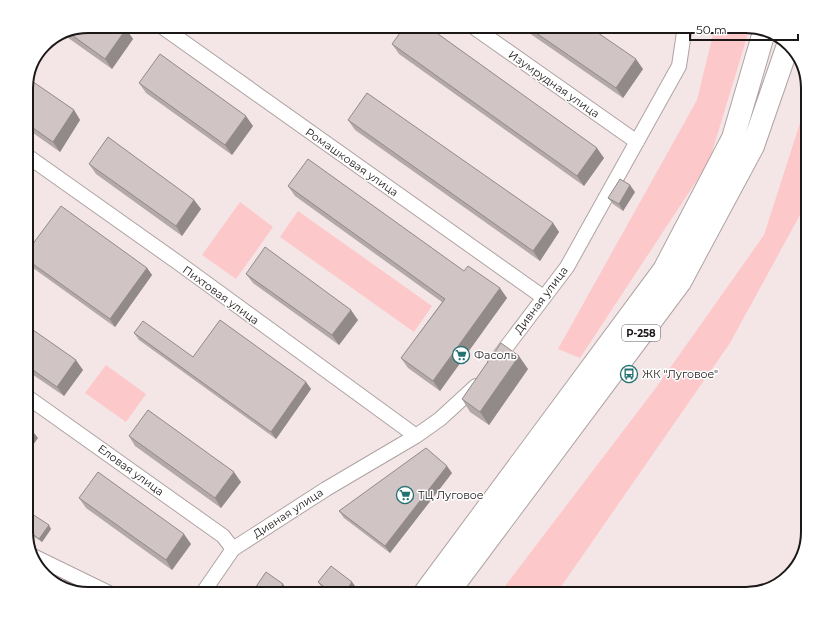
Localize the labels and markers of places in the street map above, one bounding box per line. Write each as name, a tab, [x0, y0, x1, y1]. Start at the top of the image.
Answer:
supermarket icon: Фасоль	[451, 345, 471, 365]
place label: Фасоль	[474, 348, 517, 362]
bus stop icon: ЖК "Луговое"	[619, 364, 639, 384]
place label: ЖК "Луговое"	[642, 367, 718, 381]
supermarket icon: ТЦ Луговое	[395, 485, 415, 505]
place label: ТЦ Луговое	[418, 488, 484, 502]

